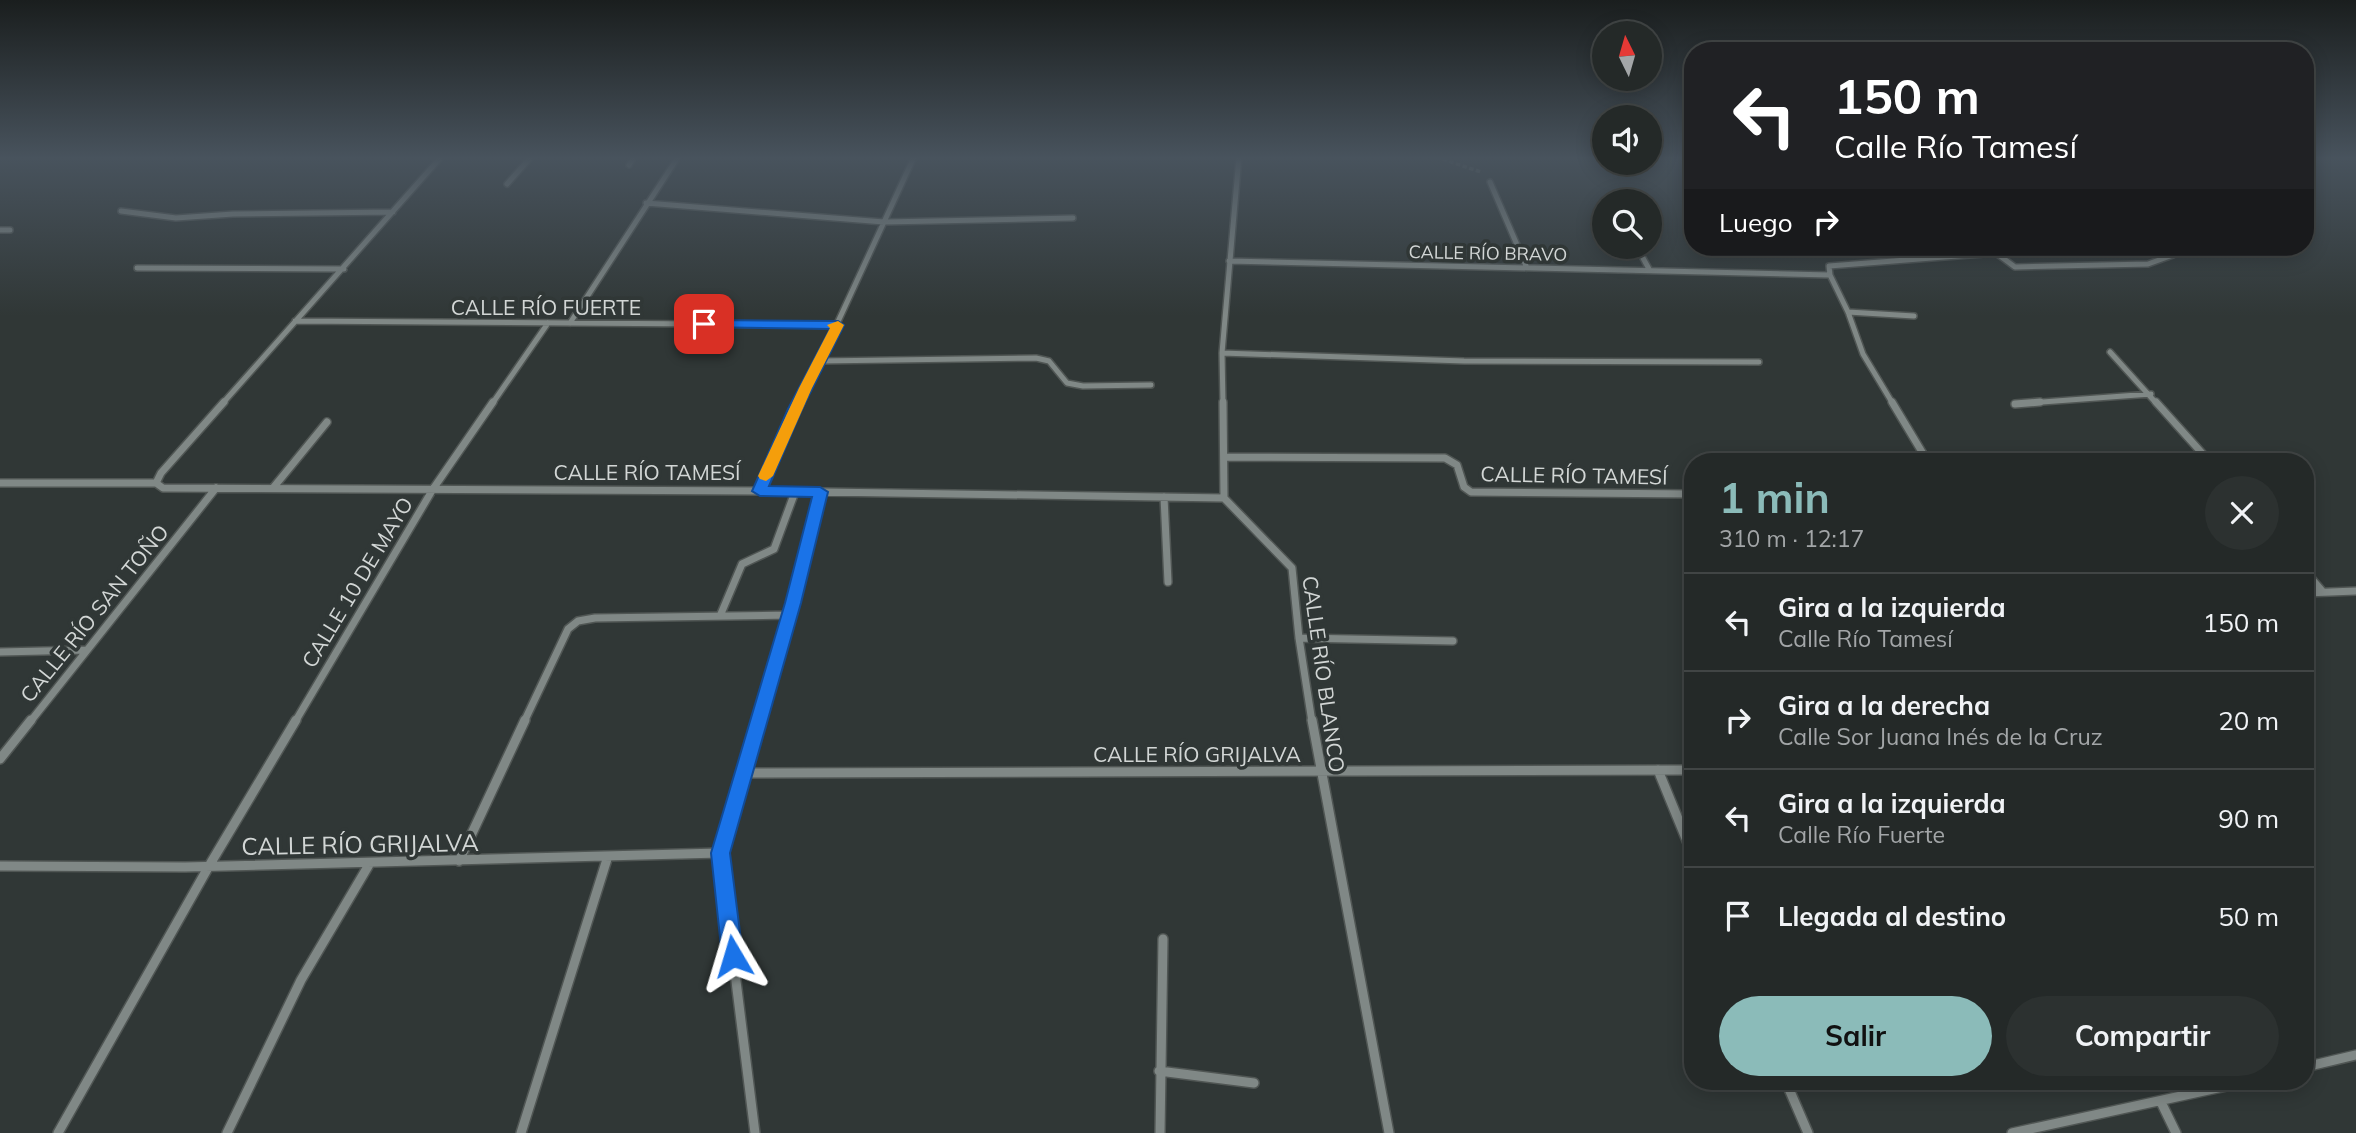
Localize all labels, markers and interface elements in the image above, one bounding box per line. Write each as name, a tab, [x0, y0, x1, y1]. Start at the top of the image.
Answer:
north arrow	[1592, 21, 1662, 91]
map controls	[1592, 21, 1662, 259]
text: 150 m	[1834, 65, 1980, 126]
icon: left	[1719, 70, 1810, 161]
button: sound	[1592, 105, 1662, 175]
text: Calle Río Tamesí	[1834, 126, 2077, 166]
button: search	[1592, 189, 1662, 259]
icon: right	[1807, 203, 1845, 241]
text: Luego	[1719, 206, 1793, 239]
street label: CALLE RÍO BRAVO	[1408, 240, 1568, 266]
street label: CALLE RÍO FUERTE	[451, 294, 641, 320]
pin	[674, 294, 734, 354]
icon: arrive	[685, 305, 723, 343]
street label: CALLE RÍO TAMESÍ	[553, 459, 742, 485]
street label: CALLE RÍO TAMESÍ	[1480, 460, 1669, 490]
text: 1 min	[1719, 471, 1830, 524]
button: close	[2205, 476, 2279, 550]
street label: CALLE 10 DE MAYO	[296, 492, 418, 672]
street label: CALLE RÍO SAN TOÑO	[14, 519, 174, 707]
text: 310 m · 12:17	[1719, 524, 1864, 553]
street label: CALLE RÍO BLANCO	[1297, 574, 1351, 774]
text: Gira a la izquierda	[1778, 591, 2006, 624]
icon: left	[1719, 603, 1757, 641]
text: 150 m	[2203, 606, 2279, 639]
text: Calle Río Tamesí	[1778, 624, 1953, 653]
text: Gira a la derecha	[1778, 689, 1990, 722]
icon: right	[1719, 701, 1757, 739]
text: 20 m	[2218, 704, 2279, 737]
text: Calle Sor Juana Inés de la Cruz	[1778, 722, 2103, 751]
street label: CALLE RÍO GRIJALVA	[1093, 741, 1301, 767]
text: Gira a la izquierda	[1778, 787, 2006, 820]
icon: left	[1719, 799, 1757, 837]
text: 90 m	[2218, 802, 2279, 835]
text: Calle Río Fuerte	[1778, 820, 1945, 849]
street label: CALLE RÍO GRIJALVA	[241, 827, 479, 861]
icon: arrive	[1719, 897, 1757, 935]
text: Llegada al destino	[1778, 900, 2006, 933]
text: 50 m	[2218, 900, 2279, 933]
position arrow	[696, 919, 770, 993]
button: Salir	[1719, 996, 1992, 1076]
button: Compartir	[2006, 996, 2279, 1076]

